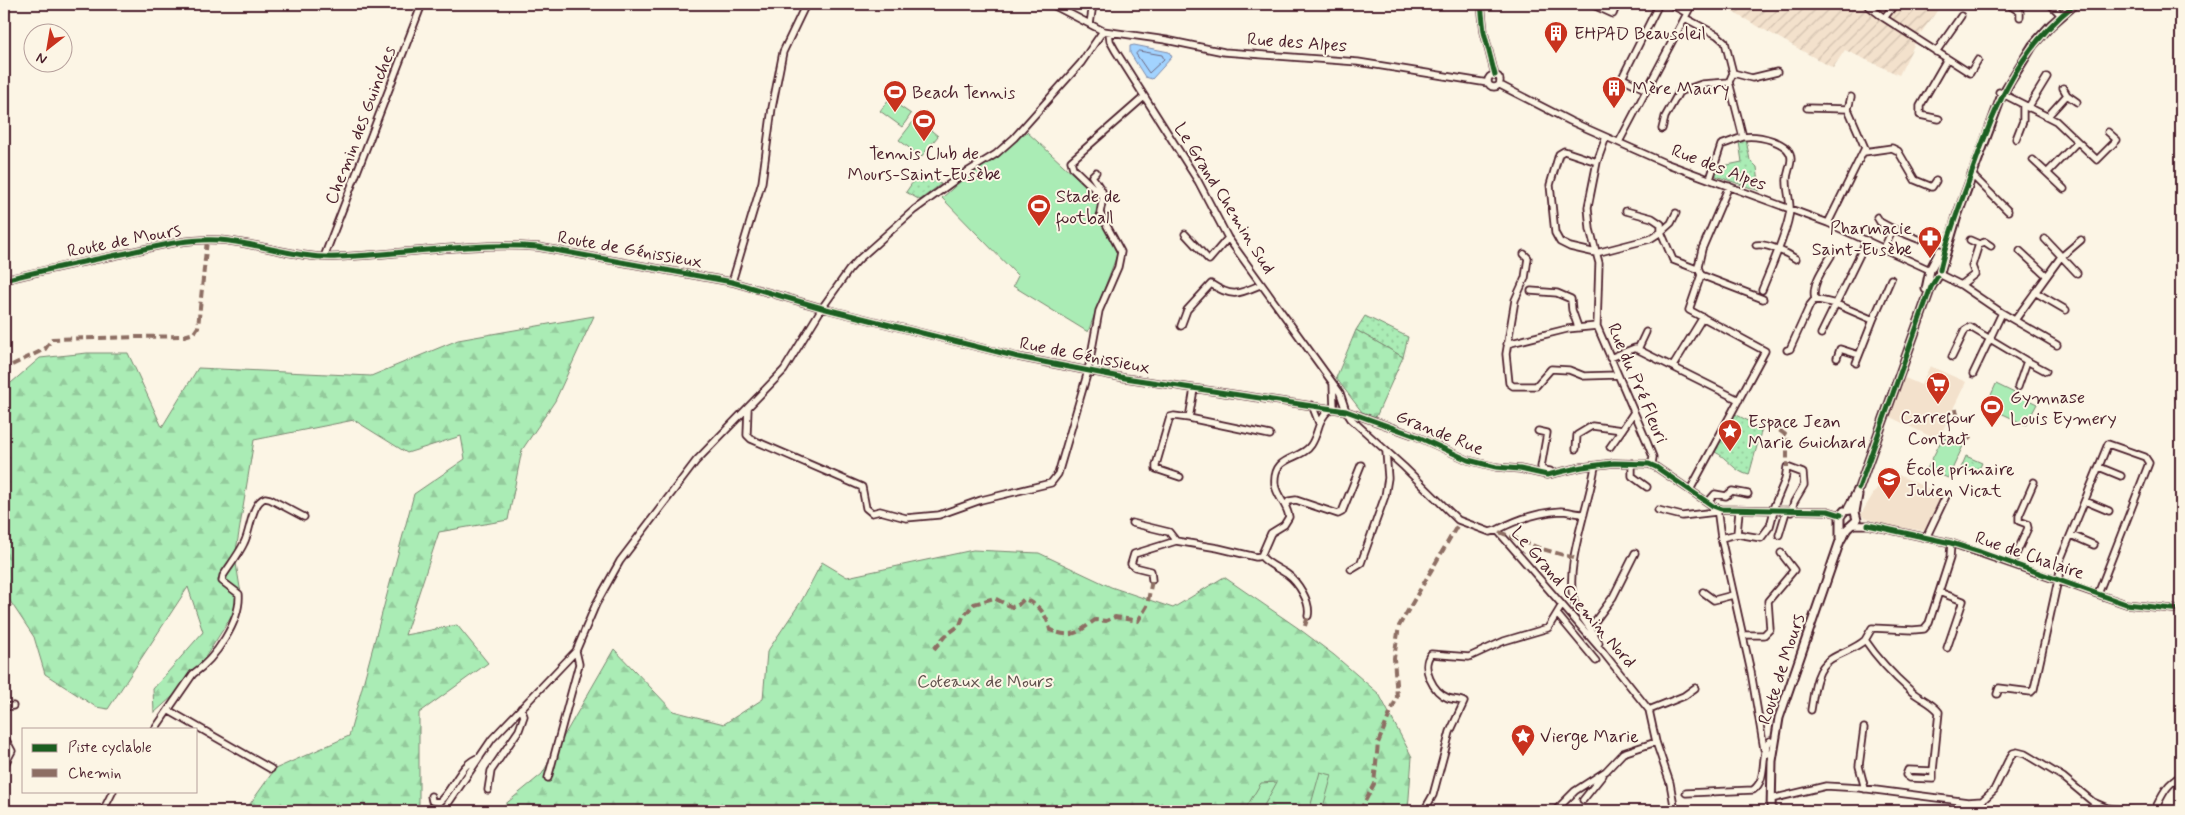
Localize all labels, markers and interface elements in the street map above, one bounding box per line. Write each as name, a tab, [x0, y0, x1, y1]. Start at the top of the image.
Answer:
building icon: EHPAD Beausoleil	[1543, 20, 1569, 54]
north arrow	[22, 22, 72, 72]
place label: EHPAD Beausoleil	[1574, 22, 1706, 46]
street label: Rue des Alpes	[1246, 28, 1348, 58]
street label: Chemin des Guinches	[320, 43, 402, 208]
text: N	[33, 48, 50, 68]
building icon: Mère Maury	[1601, 75, 1627, 109]
place label: Mère Maury	[1632, 77, 1730, 101]
sports icon: Beach Tennis	[882, 79, 908, 113]
place label: Beach Tennis	[912, 81, 1015, 105]
sports icon: Tennis Club de Mours-Saint-Eusèbe	[911, 108, 937, 142]
street label: Le Grand Chemin Sud	[1168, 118, 1280, 279]
street label: Rue des Alpes	[1668, 139, 1770, 197]
place label: Tennis Club de Mours-Saint-Eusèbe	[847, 142, 1001, 187]
place label: Stade de football	[1056, 185, 1121, 232]
sports icon: Stade de football	[1026, 193, 1052, 227]
place label: Pharmacie Saint-Eusèbe	[1812, 217, 1912, 262]
street label: Route de Mours	[65, 218, 183, 264]
street label: Route de Génissieux	[556, 225, 704, 275]
pharmacy icon: Pharmacie Saint-Eusèbe	[1917, 225, 1943, 259]
street label: Rue du Pré Fleuri	[1601, 320, 1673, 447]
street label: Rue de Génissieux	[1017, 332, 1152, 380]
supermarket icon: Carrefour Contact	[1925, 371, 1951, 405]
place label: Gymnase Louis Eymery	[2010, 386, 2117, 431]
sports icon: Gymnase Louis Eymery	[1979, 394, 2005, 428]
street label: Grande Rue	[1392, 404, 1487, 461]
place label: Carrefour Contact	[1900, 406, 1976, 451]
place label: Espace Jean Marie Guichard	[1748, 410, 1866, 455]
place icon: Espace Jean Marie Guichard	[1717, 418, 1743, 452]
place label: École primaire Julien Vicat	[1906, 458, 2014, 503]
school or university icon: École primaire Julien Vicat	[1876, 466, 1902, 500]
street label: Le Grand Chemin Nord	[1505, 522, 1641, 673]
street label: Rue de Chalaire	[1972, 526, 2088, 586]
street label: Route de Mours	[1753, 611, 1811, 728]
park label: Coteaux de Mours	[917, 670, 1053, 694]
place icon: Vierge Marie	[1510, 723, 1536, 757]
place label: Vierge Marie	[1540, 725, 1639, 750]
legend	[22, 728, 198, 792]
text: Piste cyclable	[68, 738, 152, 758]
text: Chemin	[68, 764, 121, 784]

